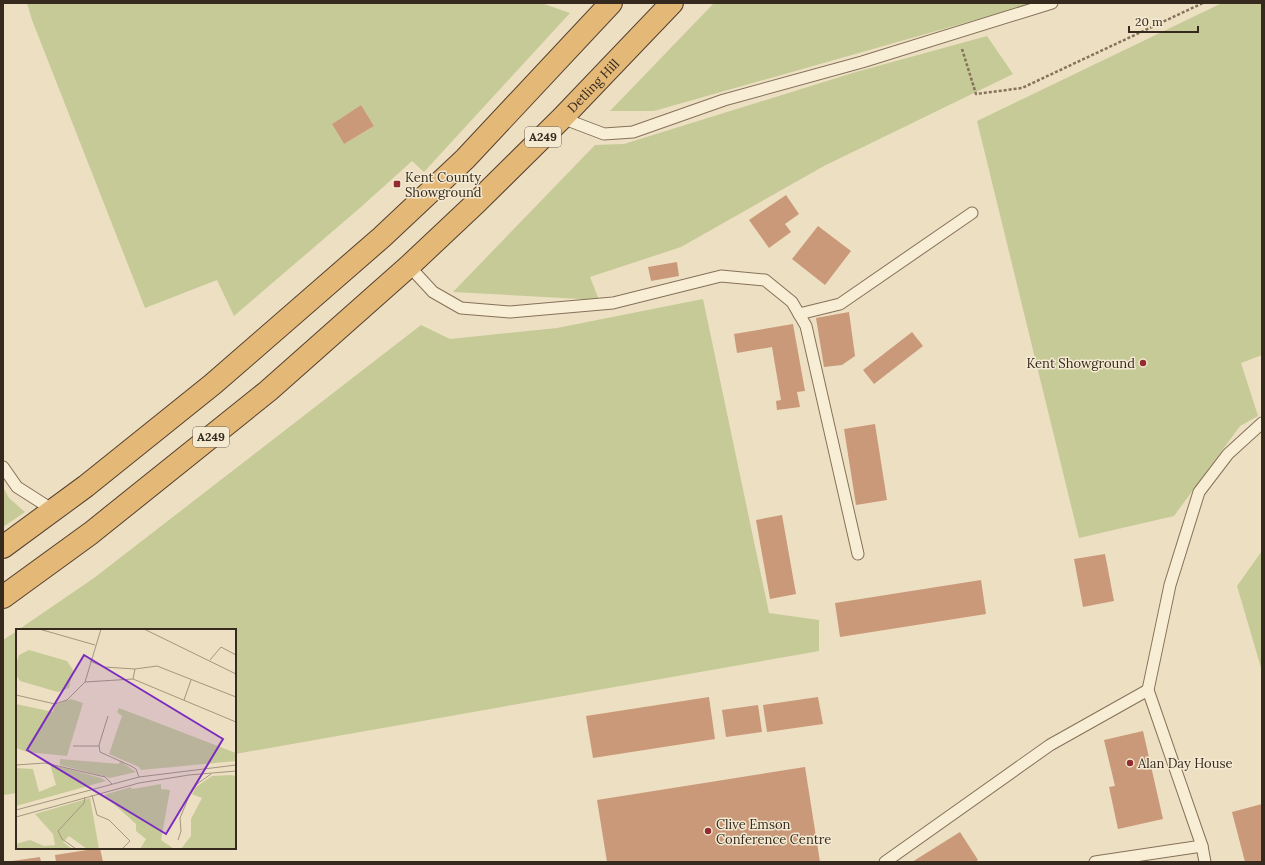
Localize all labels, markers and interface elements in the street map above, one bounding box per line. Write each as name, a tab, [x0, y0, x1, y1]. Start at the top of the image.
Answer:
scale bar	[1129, 8, 1198, 34]
text: 20 m	[1135, 14, 1163, 29]
street label: Detling Hill	[564, 55, 623, 116]
road number: A249	[525, 127, 561, 147]
place label: Kent County Showground	[405, 169, 482, 201]
marker: Kent County Showground	[392, 179, 402, 189]
place label: Kent Showground	[1026, 355, 1135, 372]
marker: Kent Showground	[1138, 358, 1148, 368]
road number: A249	[193, 427, 229, 447]
inset map	[16, 629, 236, 849]
place label: Alan Day House	[1137, 755, 1232, 772]
marker: Alan Day House	[1125, 758, 1135, 768]
place label: Clive Emson Conference Centre	[716, 816, 831, 848]
marker: Clive Emson Conference Centre	[703, 826, 713, 836]

